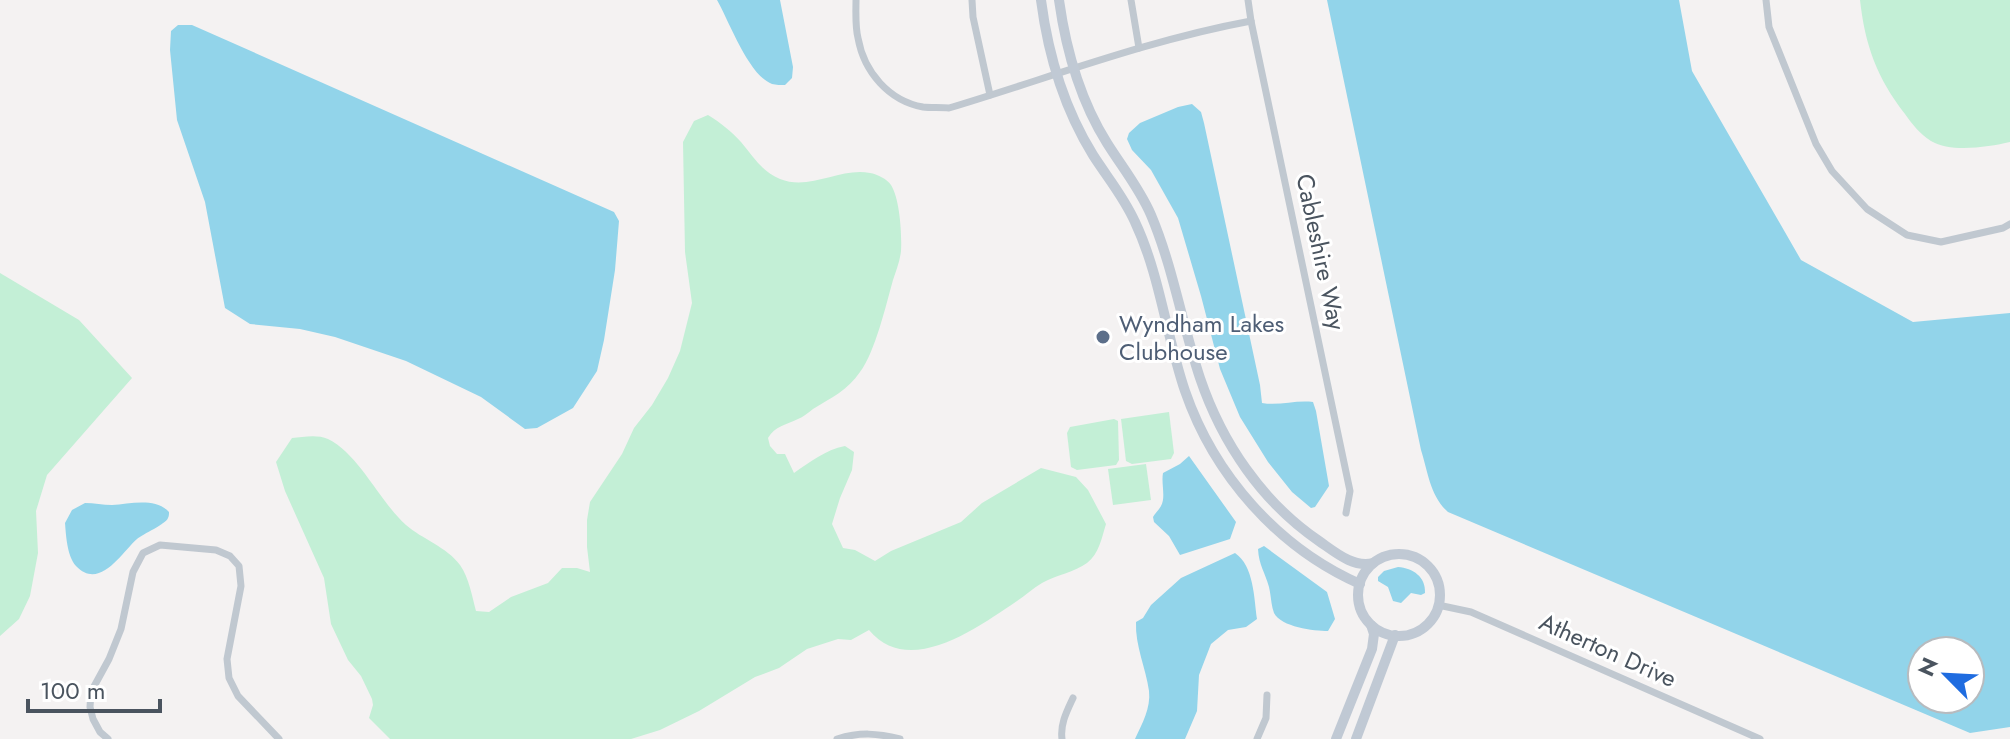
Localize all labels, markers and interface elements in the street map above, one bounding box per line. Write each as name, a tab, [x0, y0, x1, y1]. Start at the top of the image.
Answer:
street label: Cableshire Way	[1287, 171, 1355, 334]
place label: Wyndham Lakes Clubhouse	[1119, 306, 1284, 369]
marker: Wyndham Lakes Clubhouse	[1094, 328, 1112, 346]
street label: Atherton Drive	[1534, 604, 1682, 696]
north arrow	[1906, 635, 1986, 715]
text: N	[1910, 652, 1946, 681]
scale bar	[28, 663, 160, 713]
text: 100 m	[40, 673, 106, 708]

